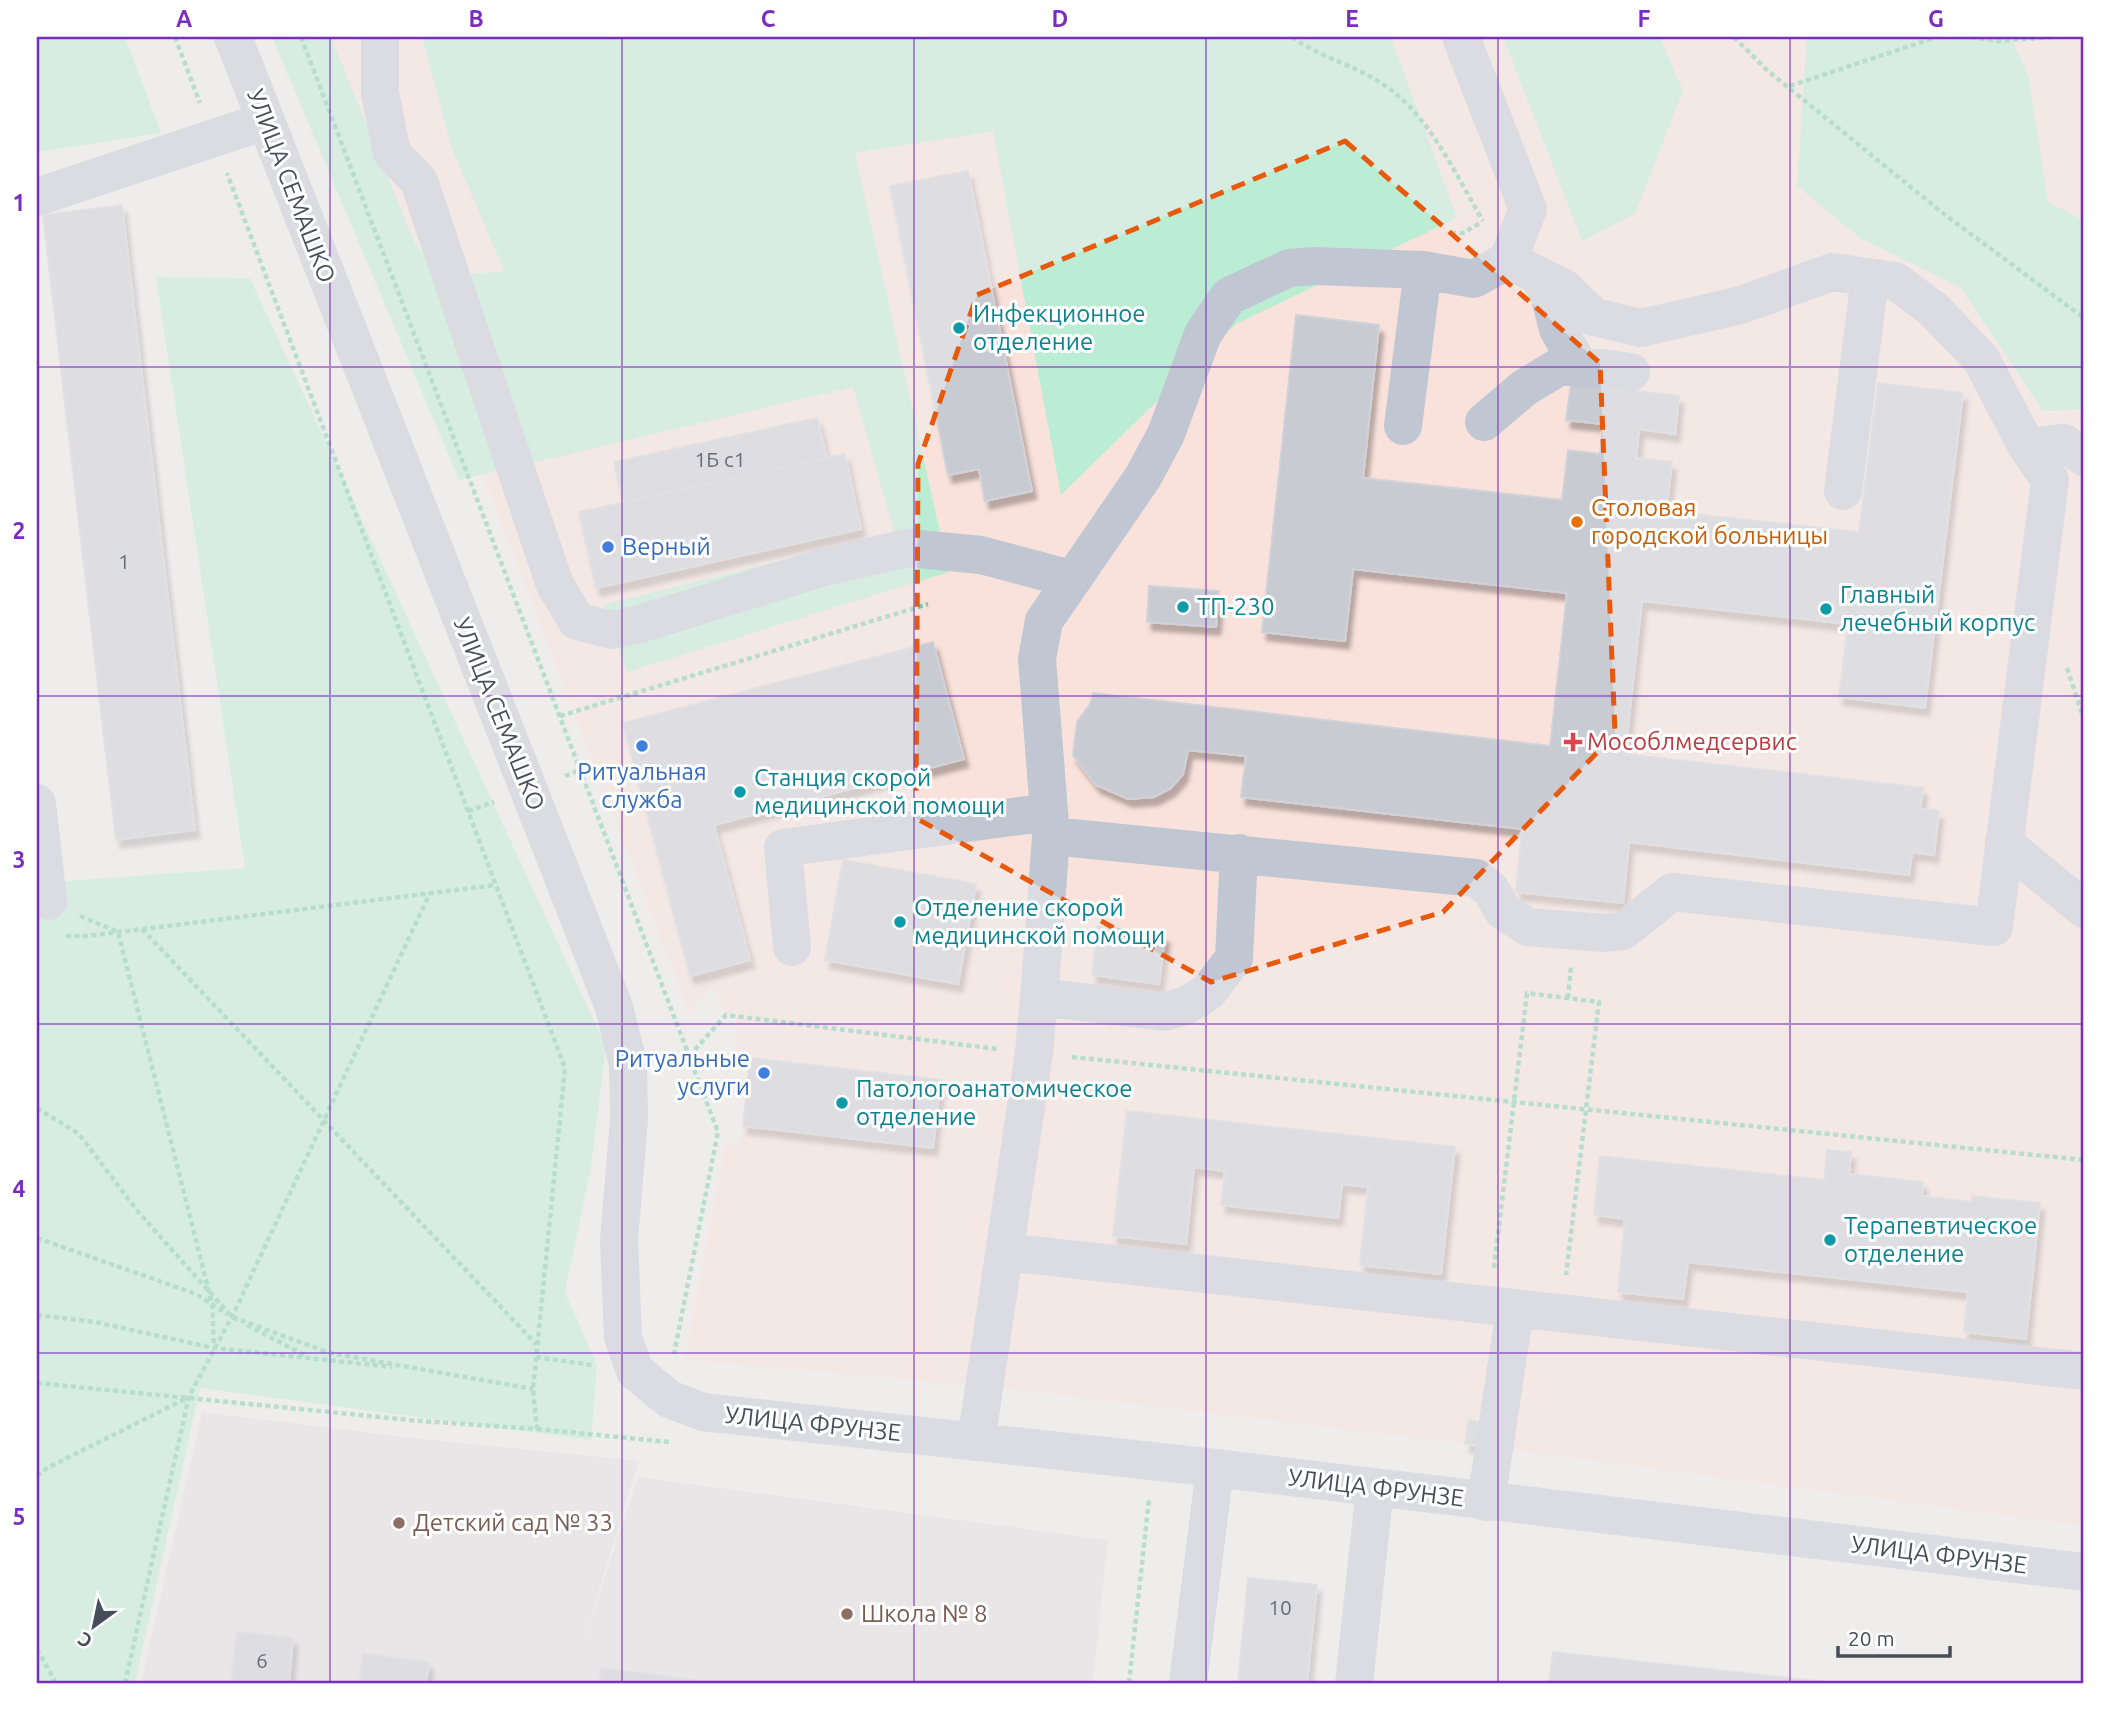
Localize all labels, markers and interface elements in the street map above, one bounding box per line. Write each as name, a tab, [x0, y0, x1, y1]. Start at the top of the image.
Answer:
text: A	[176, 6, 192, 31]
text: B	[468, 6, 484, 31]
text: C	[761, 6, 776, 31]
text: D	[1052, 6, 1068, 31]
text: E	[1345, 6, 1359, 31]
text: F	[1638, 6, 1651, 31]
text: G	[1928, 6, 1944, 31]
street label: УЛИЦА СЕМАШКО	[242, 85, 341, 286]
text: 1	[13, 190, 25, 215]
place label: Инфекционное отделение	[973, 300, 1146, 355]
marker: Инфекционное отделение	[951, 320, 967, 336]
house number: 1Б с1	[694, 447, 746, 471]
place label: Столовая городской больницы	[1591, 494, 1828, 549]
marker: Столовая городской больницы	[1569, 514, 1585, 530]
text: 2	[13, 518, 25, 543]
place label: Верный	[622, 533, 711, 560]
marker: Верный	[600, 539, 616, 555]
house number: 1	[118, 549, 130, 573]
place label: Главный лечебный корпус	[1840, 581, 2035, 636]
place label: ТП-230	[1197, 593, 1274, 620]
marker: ТП-230	[1175, 599, 1191, 615]
marker: Главный лечебный корпус	[1818, 601, 1834, 617]
street label: УЛИЦА СЕМАШКО	[449, 614, 550, 814]
place label: Мособлмедсервис	[1587, 728, 1797, 755]
marker: Мособлмедсервис	[1565, 734, 1581, 750]
marker: Ритуальная служба	[634, 738, 650, 754]
place label: Ритуальная служба	[577, 758, 707, 813]
place label: Станция скорой медицинской помощи	[754, 764, 1005, 819]
marker: Станция скорой медицинской помощи	[732, 784, 748, 800]
text: 3	[13, 847, 25, 872]
place label: Отделение скорой медицинской помощи	[914, 894, 1165, 949]
marker: Отделение скорой медицинской помощи	[892, 914, 908, 930]
place label: Ритуальные услуги	[615, 1045, 750, 1100]
marker: Ритуальные услуги	[756, 1065, 772, 1081]
place label: Патологоанатомическое отделение	[856, 1075, 1133, 1130]
marker: Патологоанатомическое отделение	[834, 1095, 850, 1111]
text: 4	[13, 1176, 26, 1201]
place label: Терапевтическое отделение	[1844, 1212, 2037, 1267]
marker: Терапевтическое отделение	[1822, 1232, 1838, 1248]
street label: УЛИЦА ФРУНЗЕ	[724, 1401, 902, 1446]
street label: УЛИЦА ФРУНЗЕ	[1287, 1463, 1465, 1512]
text: 5	[13, 1504, 25, 1529]
place label: Детский сад № 33	[413, 1509, 613, 1536]
marker: Детский сад № 33	[391, 1515, 407, 1531]
street label: УЛИЦА ФРУНЗЕ	[1850, 1530, 2028, 1579]
north arrow	[60, 1590, 130, 1660]
house number: 10	[1268, 1595, 1292, 1619]
place label: Школа № 8	[861, 1600, 988, 1627]
marker: Школа № 8	[839, 1606, 855, 1622]
scale bar	[1838, 1615, 1950, 1659]
text: 20 m	[1848, 1626, 1895, 1650]
text: С	[74, 1628, 96, 1653]
house number: 6	[256, 1648, 268, 1672]

